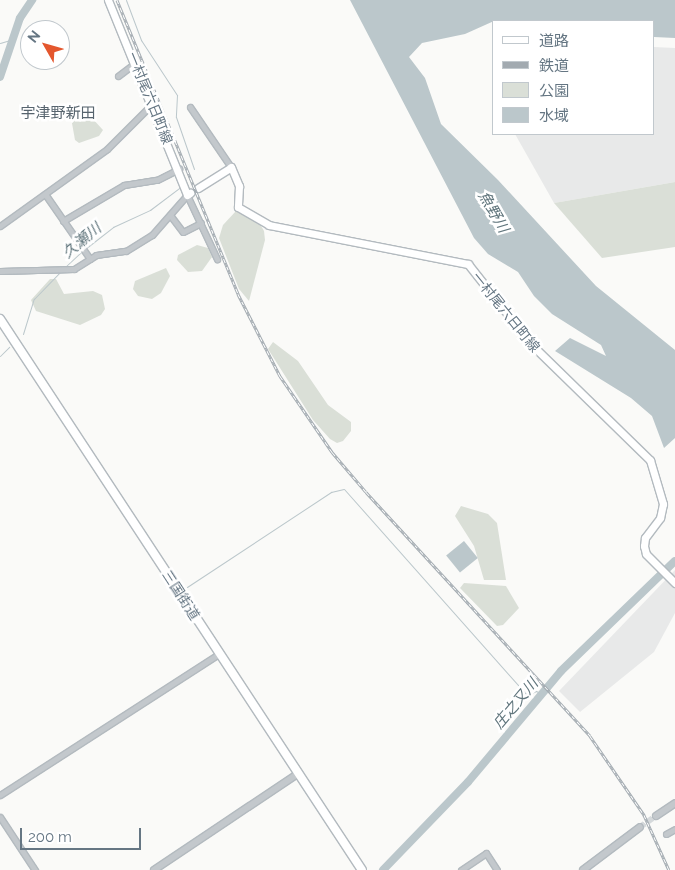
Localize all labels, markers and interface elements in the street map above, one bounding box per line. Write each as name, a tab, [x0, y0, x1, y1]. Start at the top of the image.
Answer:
north arrow	[20, 20, 70, 70]
legend	[492, 20, 655, 135]
text: N	[24, 27, 44, 46]
text: 道路	[539, 32, 569, 50]
street label: 一村尾六日町線	[124, 49, 176, 147]
text: 鉄道	[539, 57, 569, 75]
text: 公園	[539, 82, 569, 100]
district label: 宇津野新田	[21, 105, 95, 123]
text: 水域	[539, 107, 569, 125]
water label: 魚野川	[474, 188, 512, 236]
water label: 久瀬川	[59, 220, 105, 262]
street label: 一村尾六日町線	[469, 269, 543, 355]
street label: 三国街道	[159, 567, 203, 623]
water label: 庄之又川	[490, 675, 542, 733]
scale bar	[22, 818, 144, 850]
text: 200 m	[28, 828, 72, 846]

